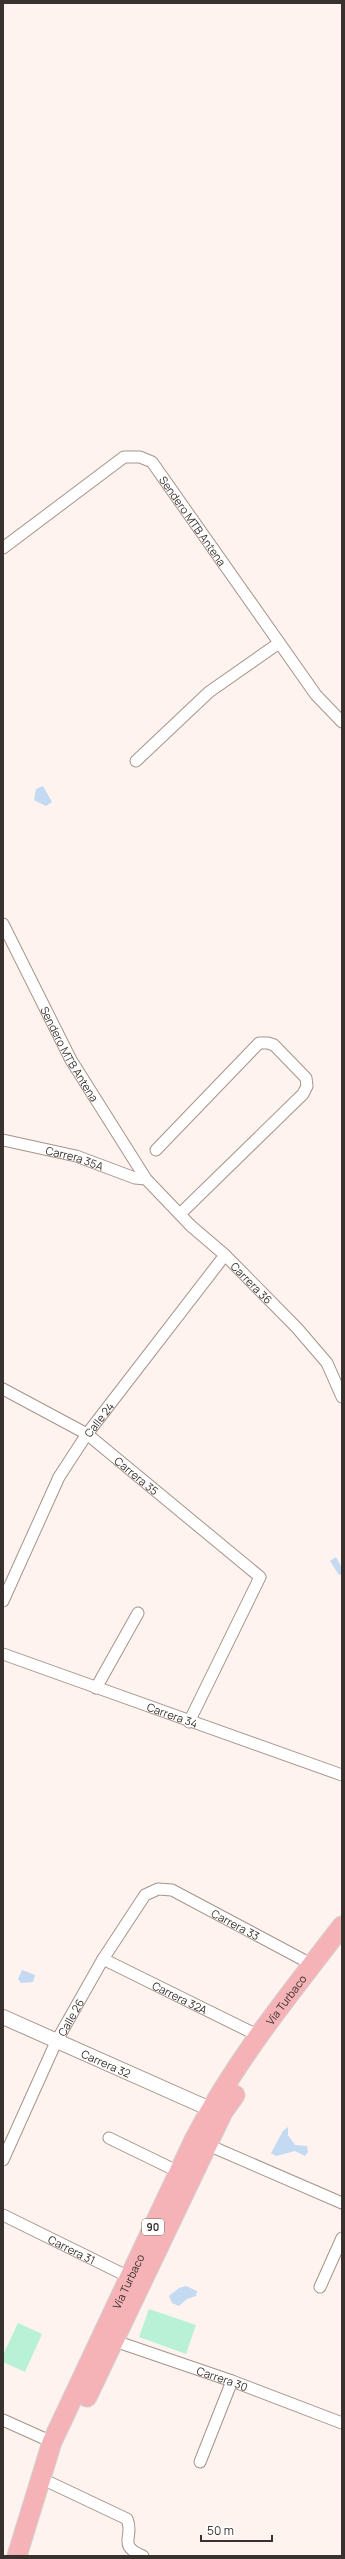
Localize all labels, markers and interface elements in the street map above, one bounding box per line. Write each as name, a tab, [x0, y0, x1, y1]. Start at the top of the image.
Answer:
street label: Sendero MTB Antena	[156, 473, 230, 568]
street label: Sendero MTB Antena	[38, 1004, 103, 1104]
street label: Carrera 35A	[44, 1142, 106, 1173]
street label: Carrera 36	[228, 1258, 276, 1307]
street label: Calle 24	[80, 1399, 117, 1440]
street label: Carrera 35	[112, 1453, 162, 1498]
street label: Carrera 34	[145, 1699, 200, 1730]
street label: Carrera 33	[209, 1905, 263, 1943]
street label: Vía Turbaco	[262, 1971, 310, 2027]
street label: Carrera 32A	[150, 1977, 210, 2017]
street label: Calle 26	[54, 1995, 87, 2039]
street label: Carrera 32	[79, 2045, 133, 2080]
road number: 90	[142, 2219, 164, 2235]
street label: Carrera 31	[46, 2231, 98, 2267]
street label: Vía Turbaco	[108, 2251, 147, 2311]
street label: Carrera 30	[195, 2362, 250, 2394]
scale bar	[201, 2517, 272, 2543]
text: 50 m	[207, 2522, 234, 2539]

